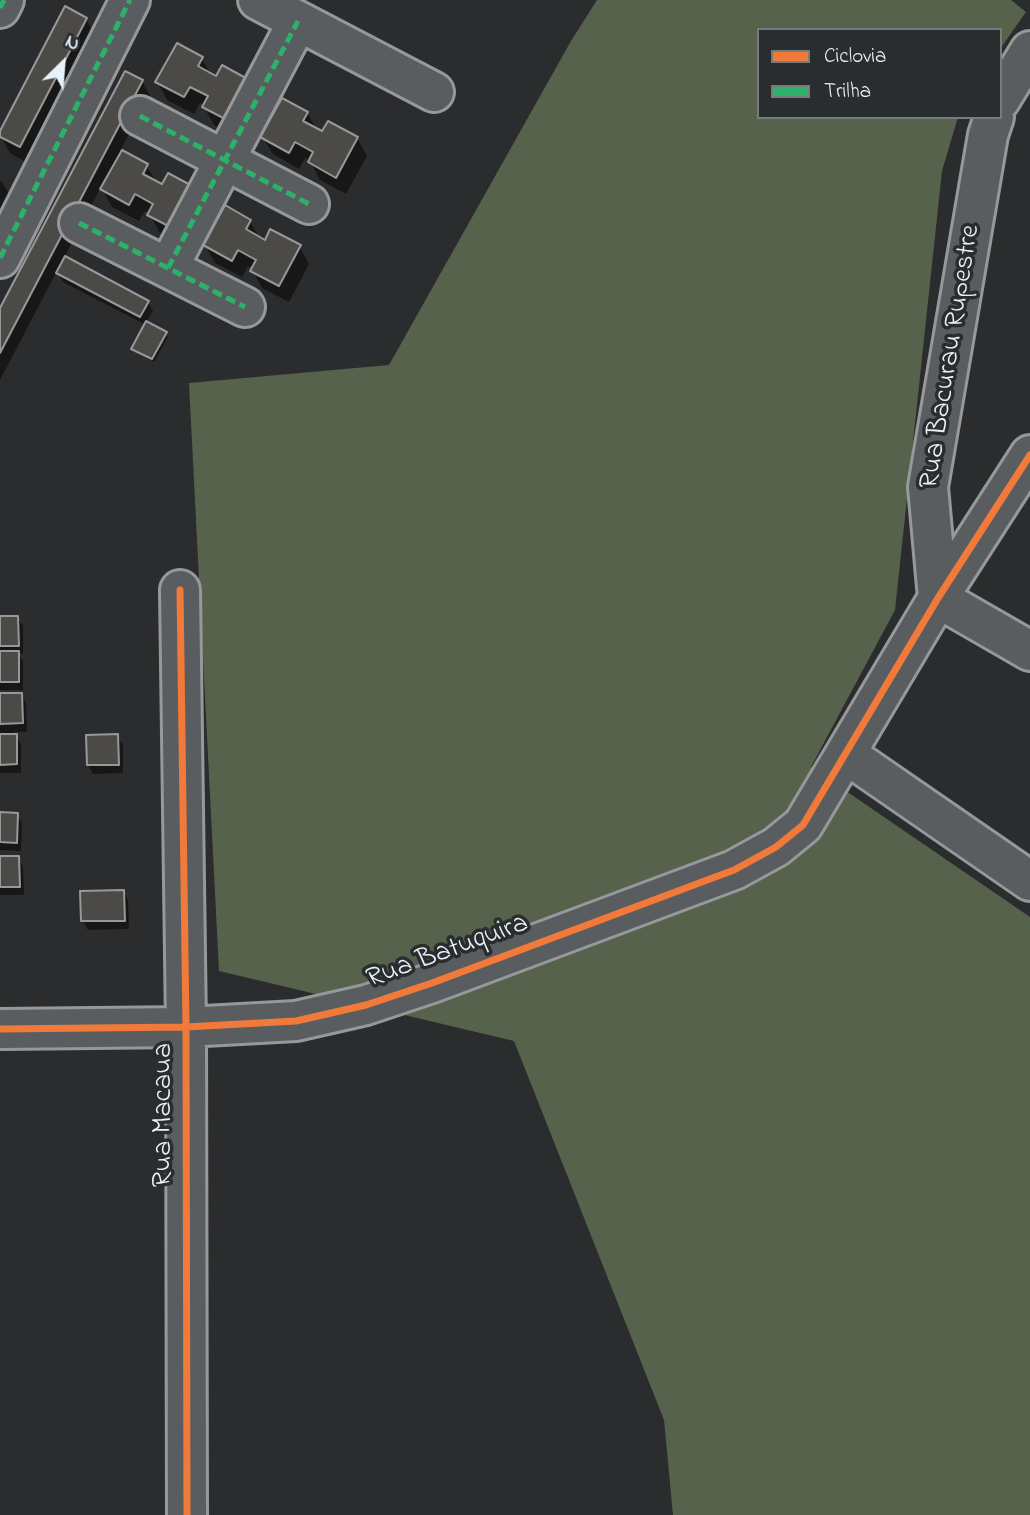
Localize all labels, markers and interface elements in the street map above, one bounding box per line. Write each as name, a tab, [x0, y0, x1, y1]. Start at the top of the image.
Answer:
north arrow	[28, 28, 98, 98]
legend	[757, 28, 1002, 119]
text: N	[61, 29, 84, 58]
text: Ciclovia	[824, 42, 886, 72]
text: Trilha	[824, 77, 871, 107]
street label: Rua Bacurau Rupestre	[915, 223, 989, 491]
street label: Rua Batuquira	[363, 908, 533, 998]
street label: Rua Macaua	[148, 1043, 182, 1187]

